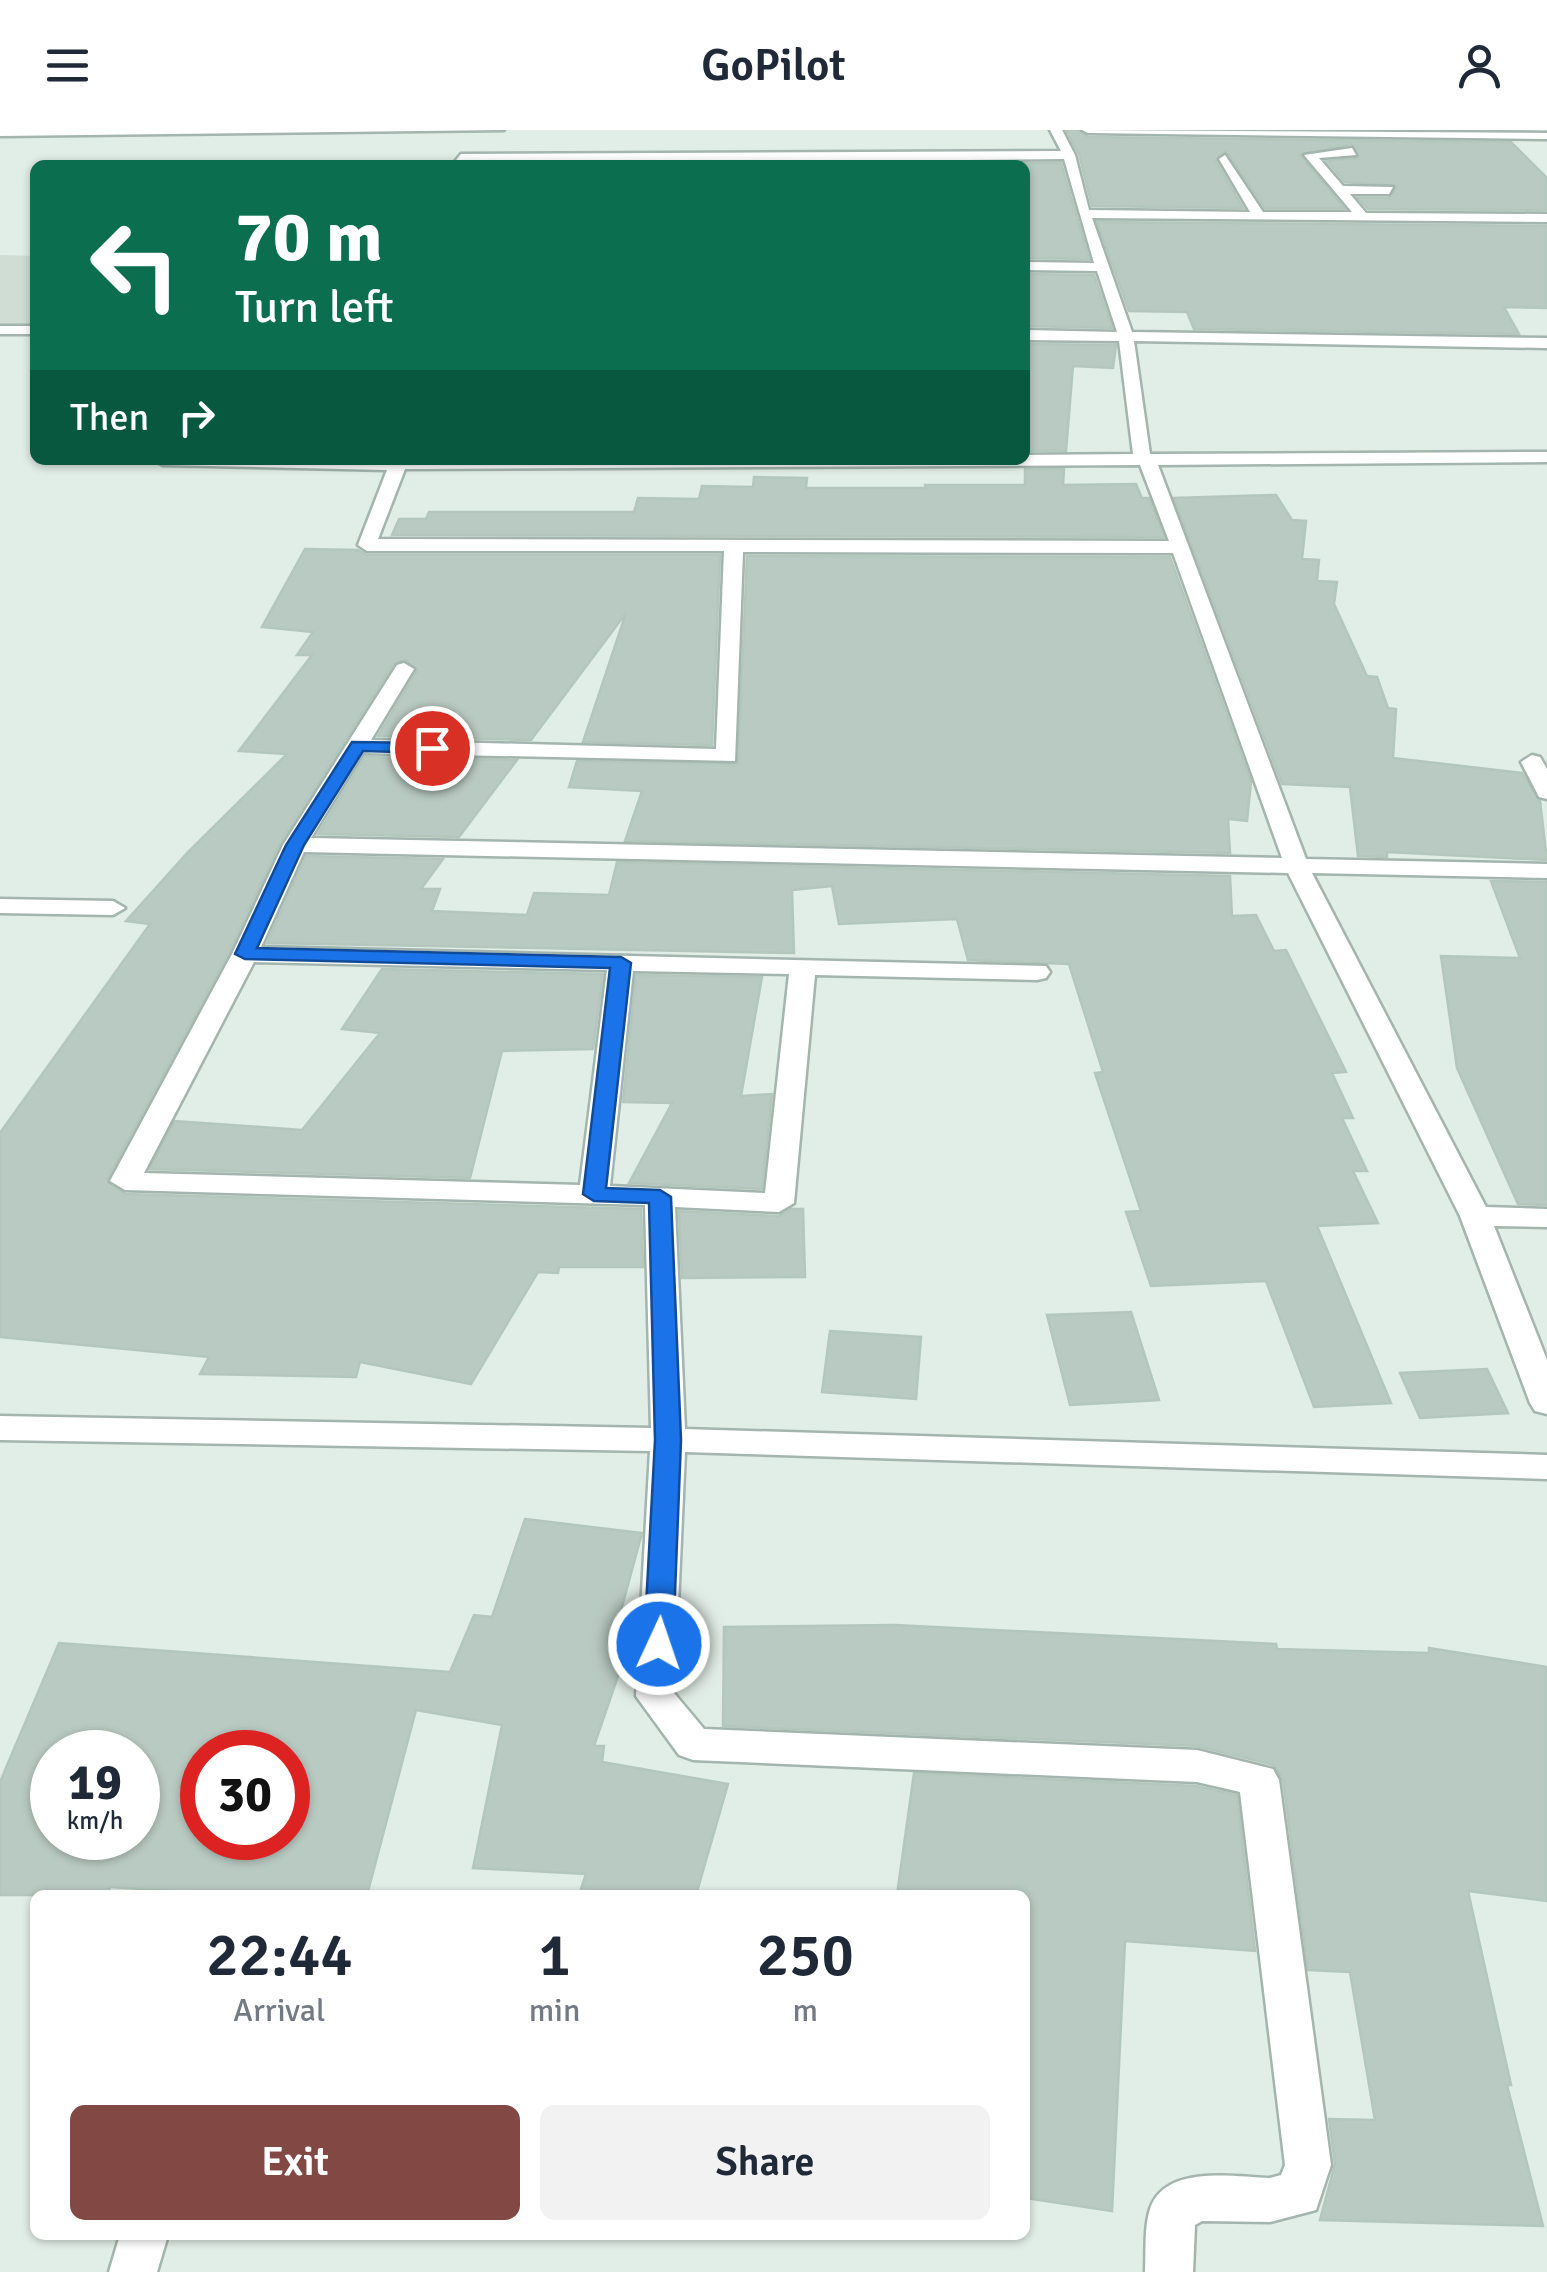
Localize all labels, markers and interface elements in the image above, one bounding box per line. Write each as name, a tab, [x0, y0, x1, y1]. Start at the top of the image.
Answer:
icon: menu	[40, 38, 95, 93]
text: GoPilot	[701, 38, 846, 93]
icon: person	[1452, 38, 1507, 93]
text: 70 m	[235, 194, 383, 280]
icon: left	[70, 200, 200, 330]
text: Turn left	[235, 280, 394, 335]
icon: right	[169, 390, 224, 445]
text: Then	[70, 394, 149, 441]
pin	[390, 706, 475, 791]
icon: arrive	[405, 721, 460, 776]
position arrow	[607, 1592, 711, 1696]
speed limit sign: 30	[180, 1730, 310, 1860]
text: 19	[68, 1752, 122, 1814]
text: km/h	[67, 1805, 123, 1836]
text: 22:44	[206, 1919, 353, 1993]
text: 1	[538, 1919, 571, 1993]
text: 250	[757, 1919, 854, 1993]
text: Arrival	[233, 1991, 326, 2030]
text: min	[529, 1991, 580, 2030]
text: m	[792, 1991, 818, 2030]
button: Exit	[70, 2105, 520, 2220]
button: Share	[540, 2105, 990, 2220]

